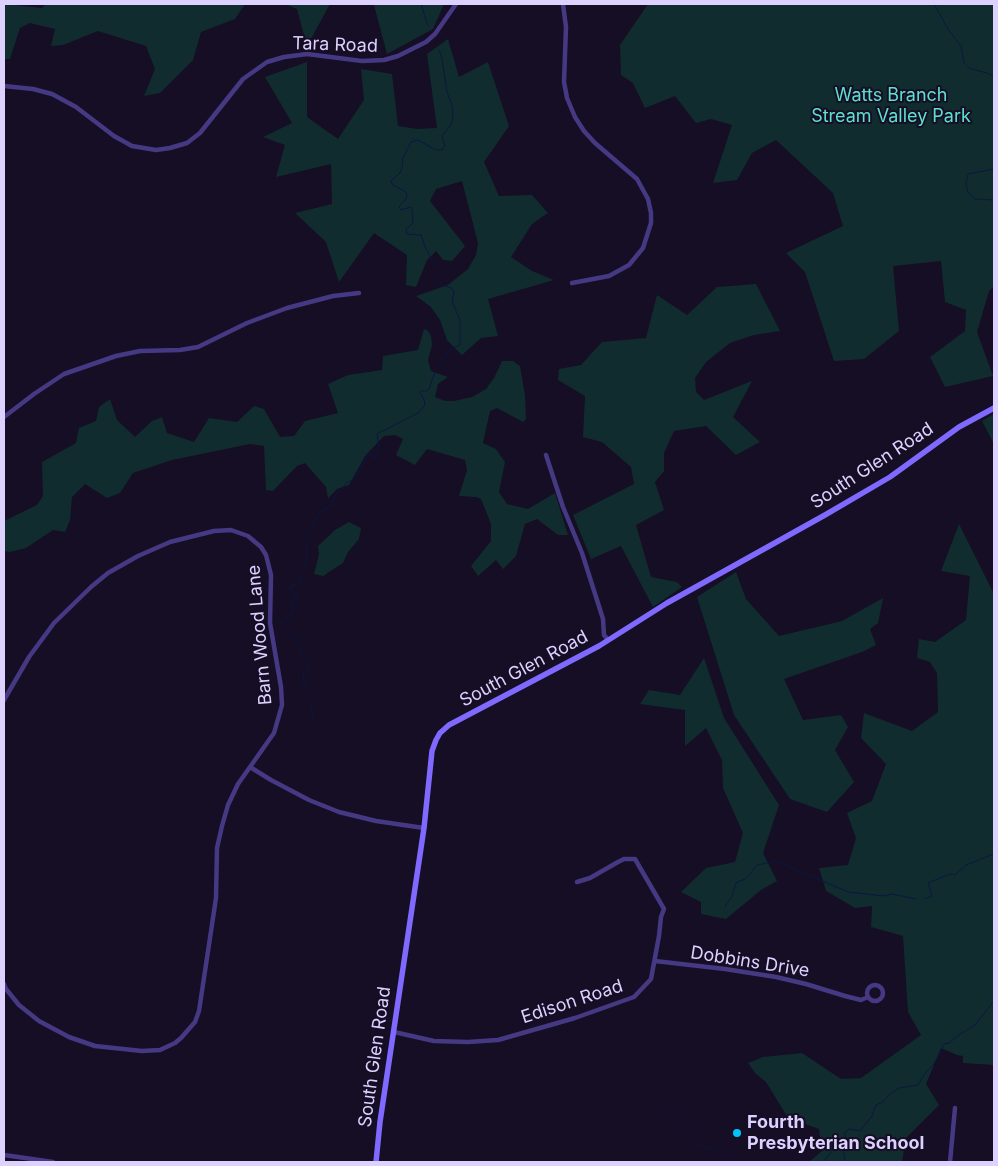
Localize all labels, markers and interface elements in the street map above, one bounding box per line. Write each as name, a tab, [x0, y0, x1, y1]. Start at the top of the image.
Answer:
street label: Tara Road	[292, 33, 378, 57]
park label: Watts Branch Stream Valley Park	[811, 85, 971, 128]
street label: South Glen Road	[807, 418, 937, 514]
street label: Barn Wood Lane	[243, 564, 277, 706]
street label: South Glen Road	[456, 626, 592, 712]
street label: Dobbins Drive	[689, 942, 811, 982]
street label: Edison Road	[518, 975, 626, 1029]
street label: South Glen Road	[354, 985, 396, 1129]
place label: Fourth Presbyterian School	[747, 1112, 924, 1154]
marker: Fourth Presbyterian School	[731, 1127, 743, 1139]

